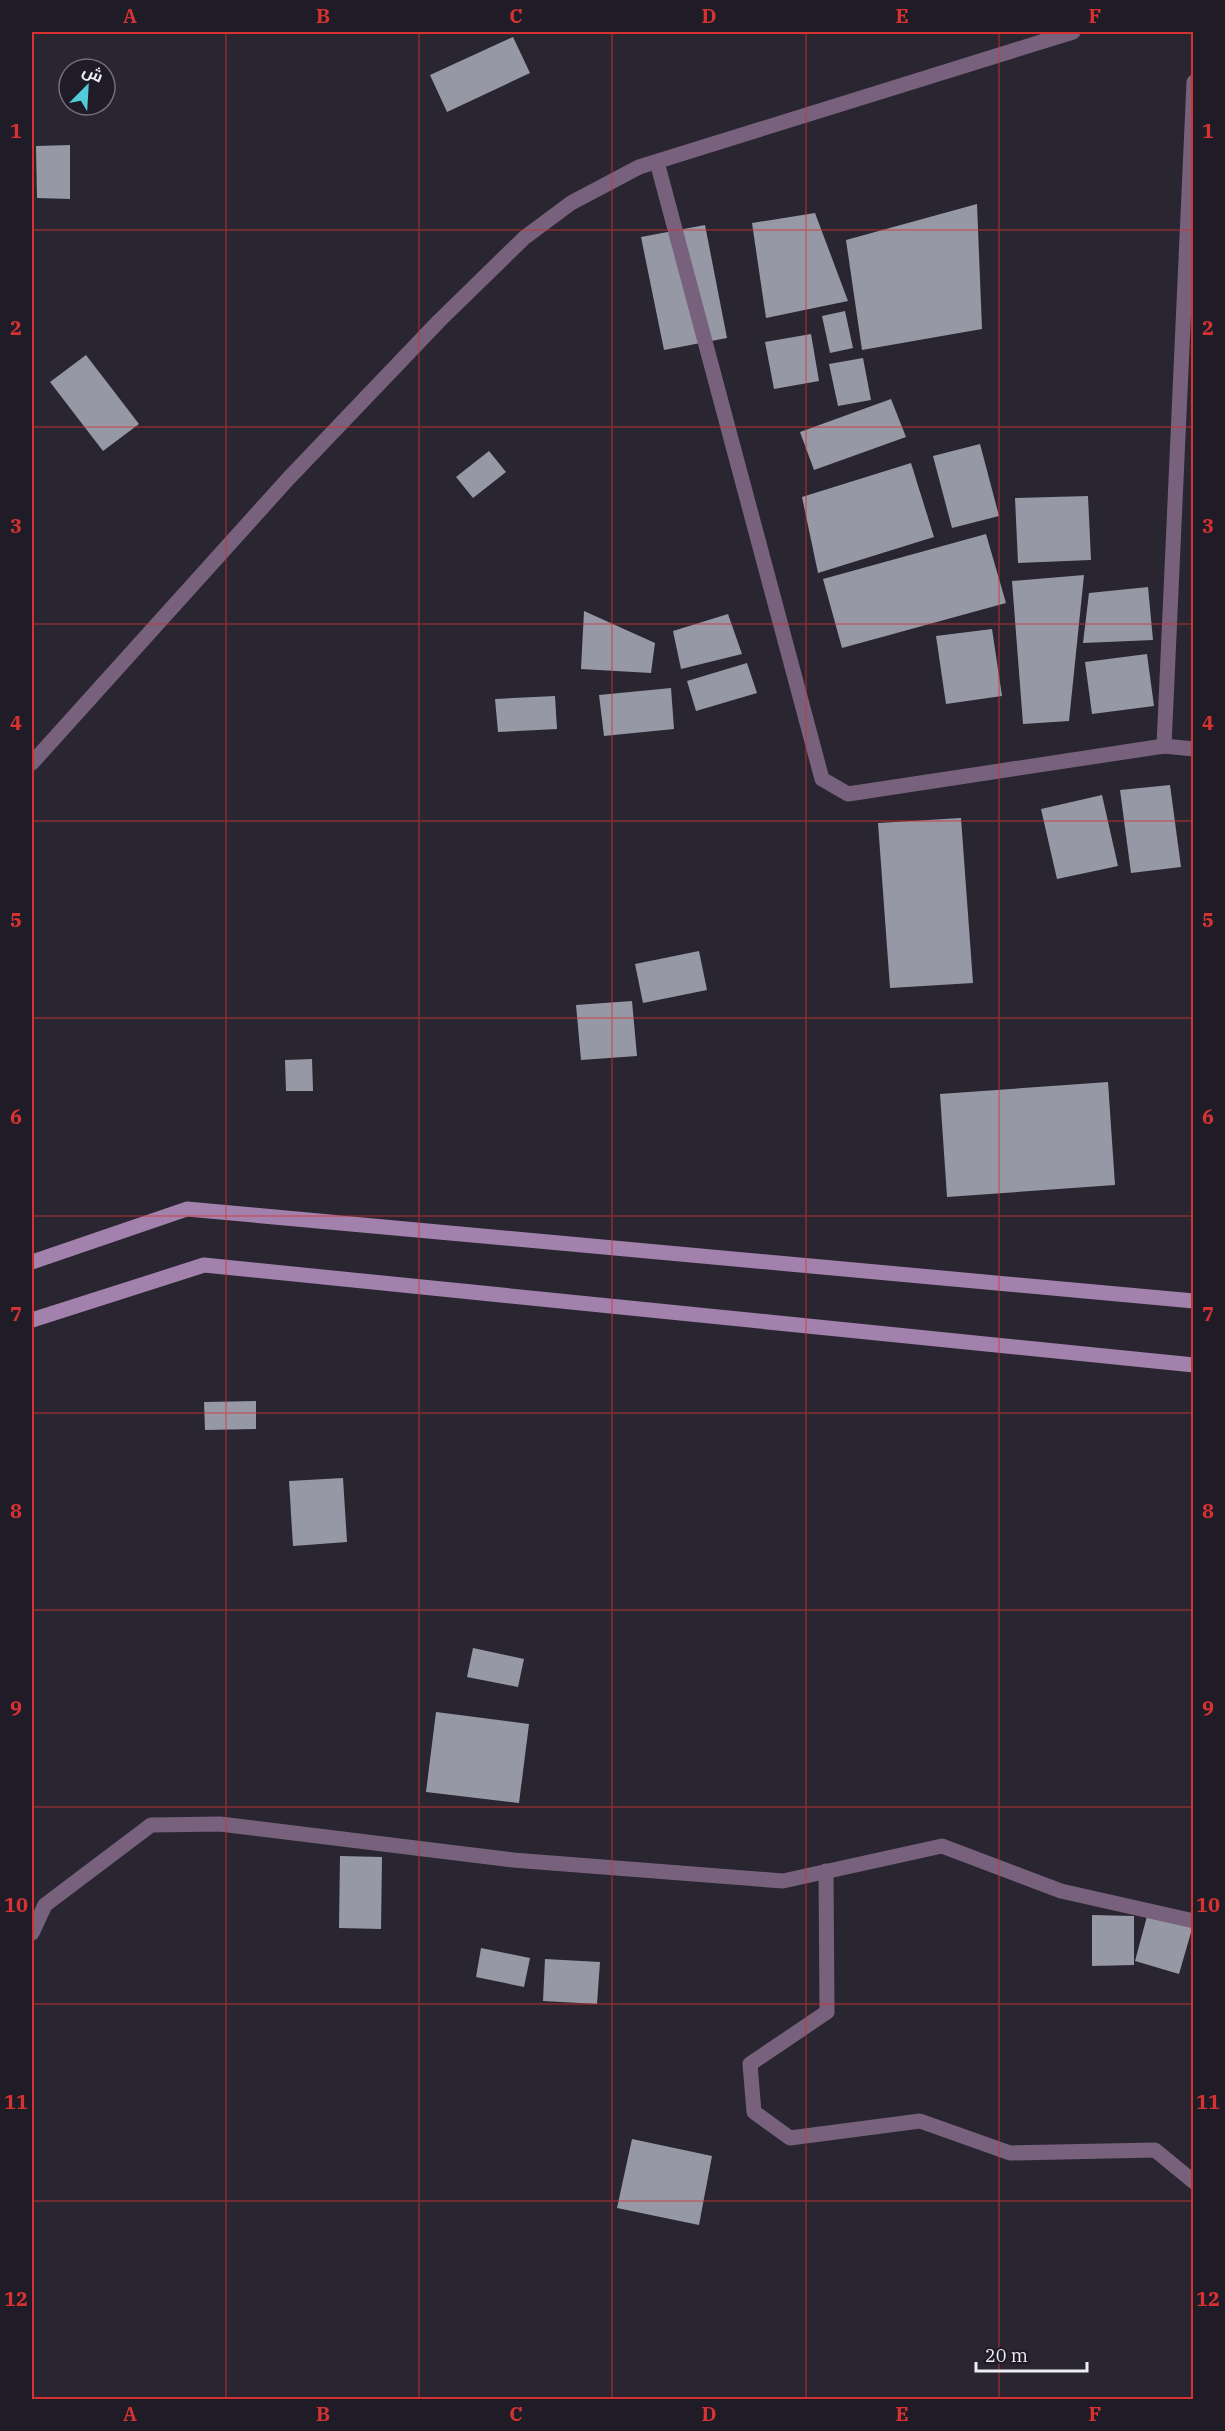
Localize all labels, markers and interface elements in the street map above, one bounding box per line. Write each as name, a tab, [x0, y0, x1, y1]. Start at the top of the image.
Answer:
text: A	[123, 2, 137, 29]
text: B	[316, 2, 330, 29]
text: C	[509, 2, 523, 29]
text: D	[701, 2, 717, 29]
text: E	[895, 2, 909, 29]
text: F	[1089, 2, 1101, 29]
north arrow	[57, 57, 117, 117]
text: ش	[80, 60, 107, 87]
text: 1	[10, 117, 22, 144]
text: 1	[1202, 117, 1214, 144]
text: 2	[10, 314, 22, 341]
text: 2	[1202, 314, 1214, 341]
text: 3	[10, 512, 22, 539]
text: 3	[1202, 512, 1214, 539]
text: 4	[10, 709, 22, 736]
text: 4	[1202, 709, 1214, 736]
text: 5	[10, 906, 22, 933]
text: 5	[1202, 906, 1214, 933]
text: 6	[10, 1103, 22, 1130]
text: 6	[1202, 1103, 1214, 1130]
text: 7	[10, 1300, 22, 1327]
text: 7	[1202, 1300, 1214, 1327]
text: 8	[10, 1497, 22, 1524]
text: 8	[1202, 1497, 1214, 1524]
text: 9	[10, 1694, 22, 1721]
text: 9	[1202, 1694, 1214, 1721]
text: 10	[4, 1891, 28, 1918]
text: 10	[1196, 1891, 1220, 1918]
text: 11	[4, 2088, 28, 2115]
text: 11	[1196, 2088, 1220, 2115]
text: 12	[4, 2285, 28, 2312]
text: 12	[1196, 2285, 1220, 2312]
scale bar	[976, 2335, 1087, 2373]
text: 20 m	[985, 2344, 1028, 2367]
text: A	[123, 2400, 137, 2427]
text: B	[316, 2400, 330, 2427]
text: C	[509, 2400, 523, 2427]
text: D	[701, 2400, 717, 2427]
text: E	[895, 2400, 909, 2427]
text: F	[1089, 2400, 1101, 2427]

